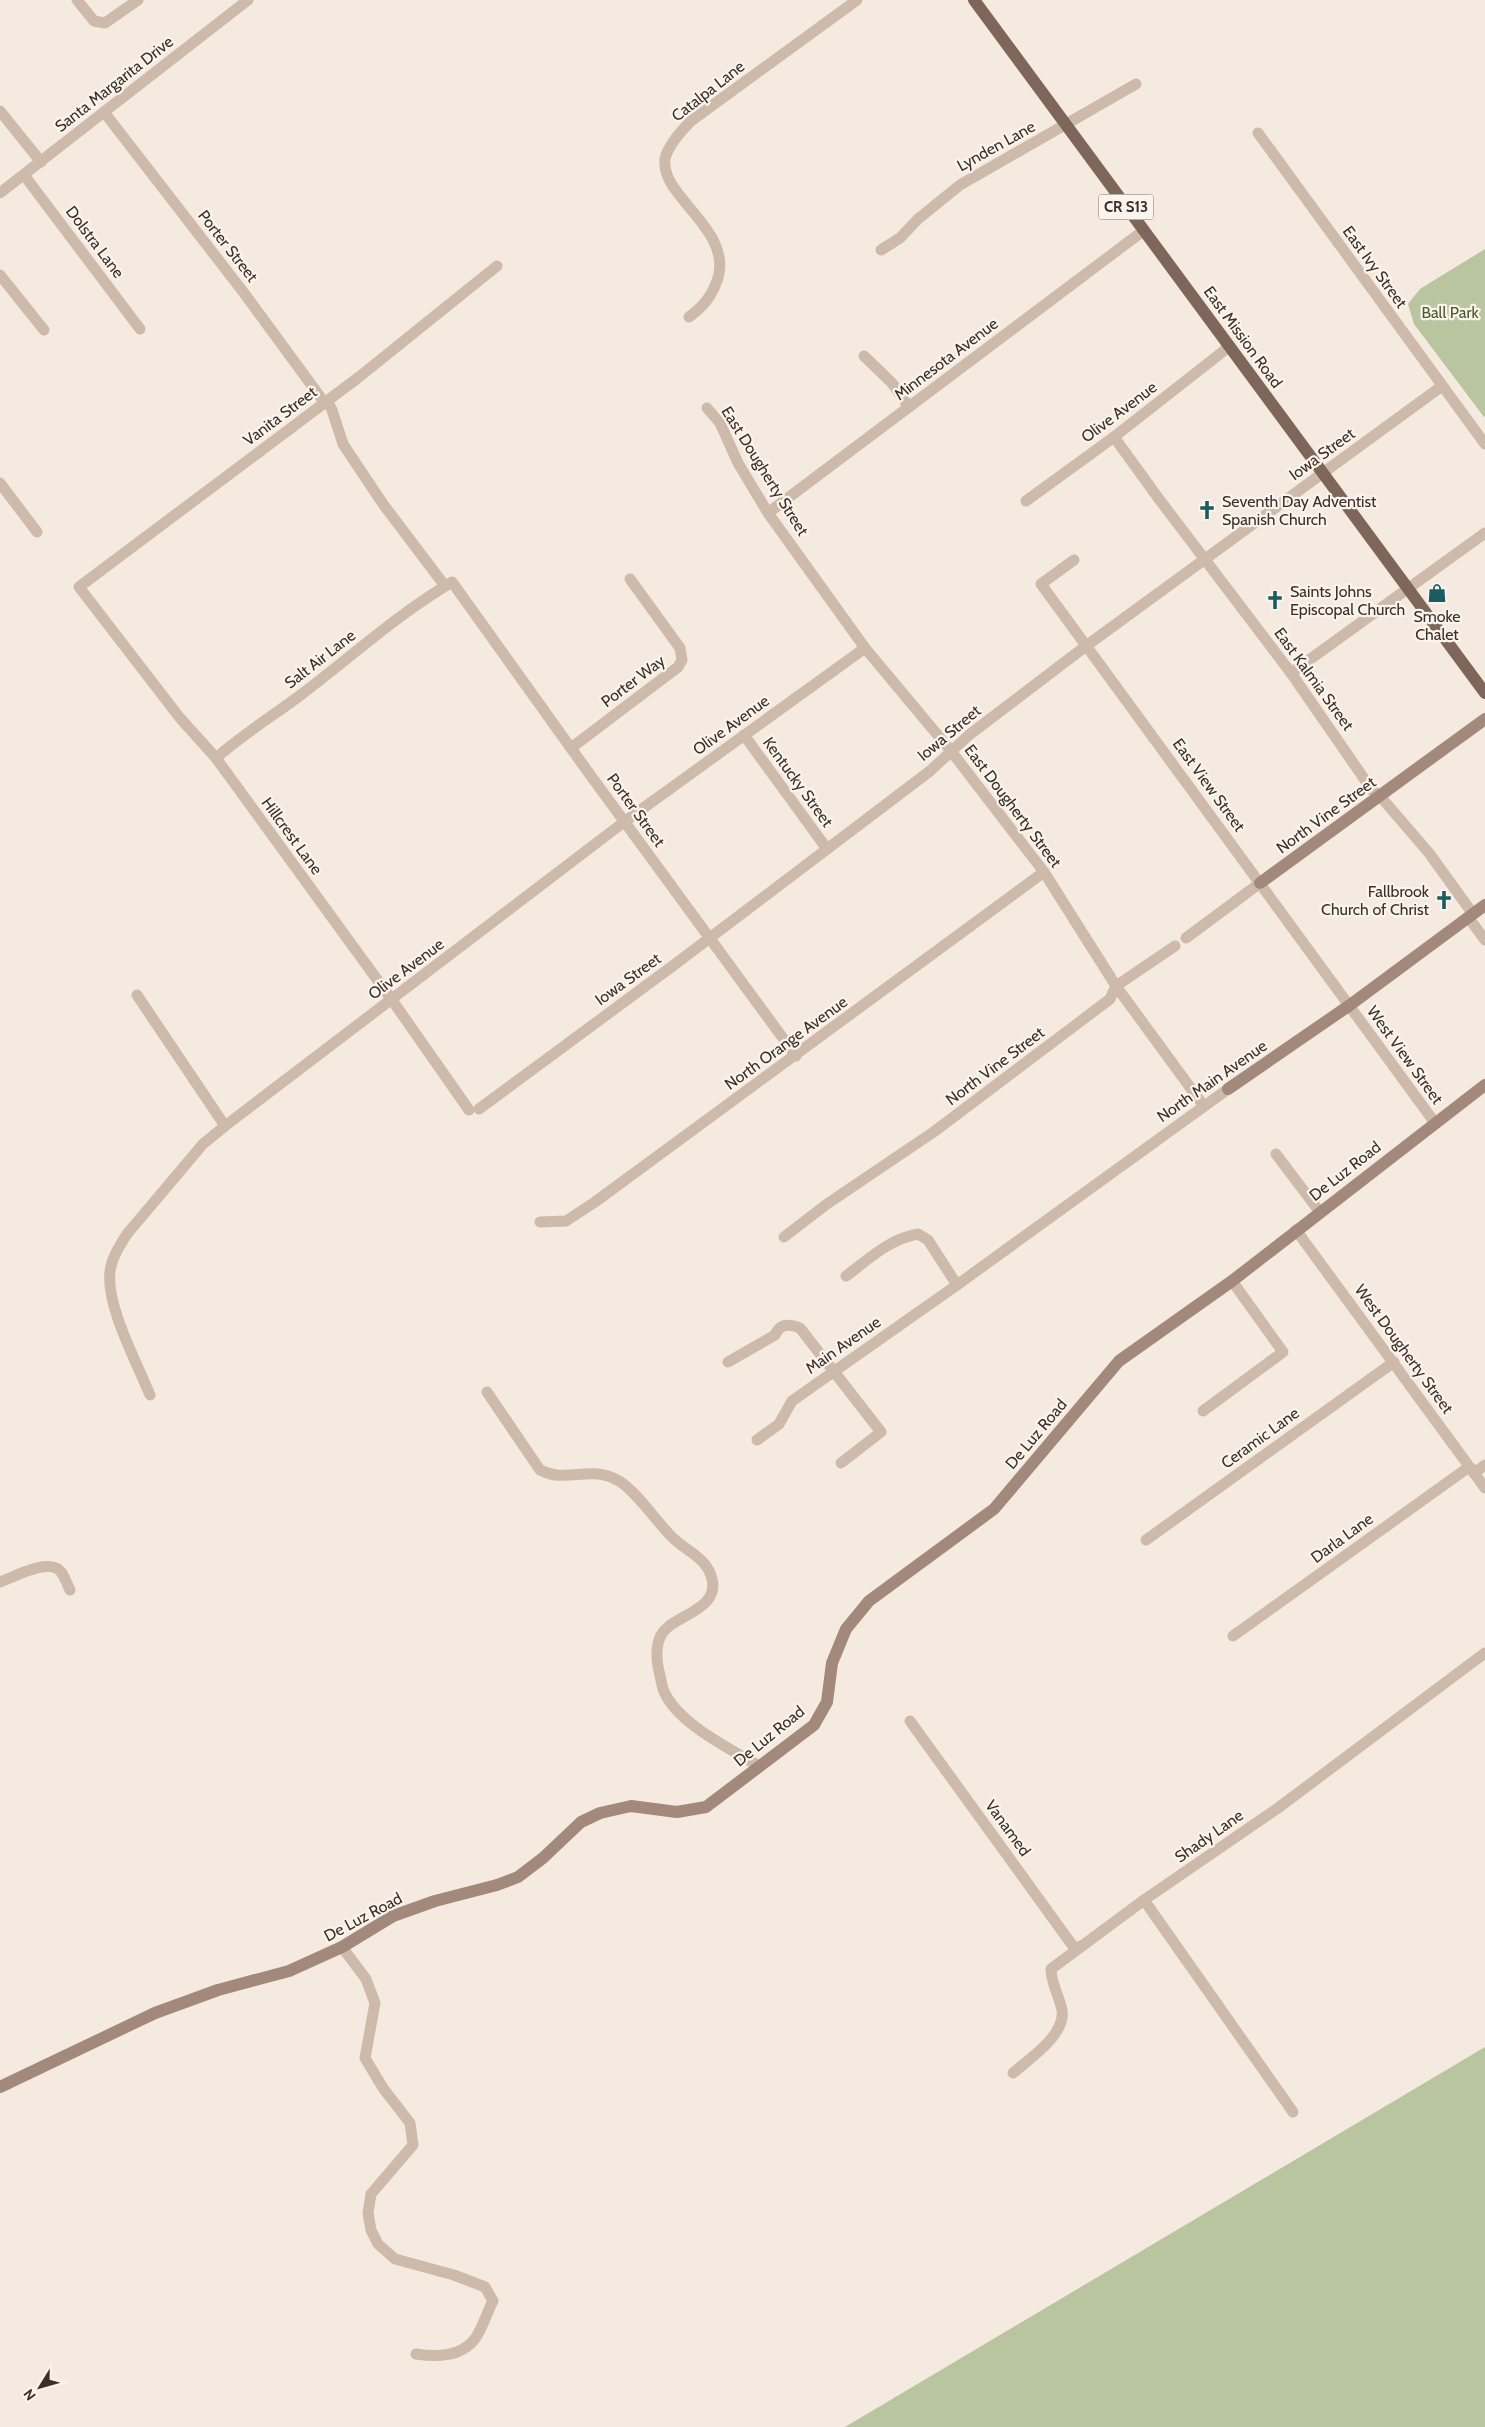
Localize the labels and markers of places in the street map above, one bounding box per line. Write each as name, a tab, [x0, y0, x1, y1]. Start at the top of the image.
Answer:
place label: Seventh Day Adventist Spanish Church	[1222, 492, 1377, 529]
church icon: Seventh Day Adventist Spanish Church	[1196, 499, 1218, 521]
place label: Saints Johns Episcopal Church	[1290, 582, 1405, 619]
shop icon: Smoke Chalet	[1426, 582, 1448, 604]
church icon: Saints Johns Episcopal Church	[1264, 589, 1286, 611]
place label: Smoke Chalet	[1413, 607, 1461, 644]
place label: Fallbrook Church of Christ	[1321, 882, 1430, 919]
church icon: Fallbrook Church of Christ	[1433, 889, 1455, 911]

